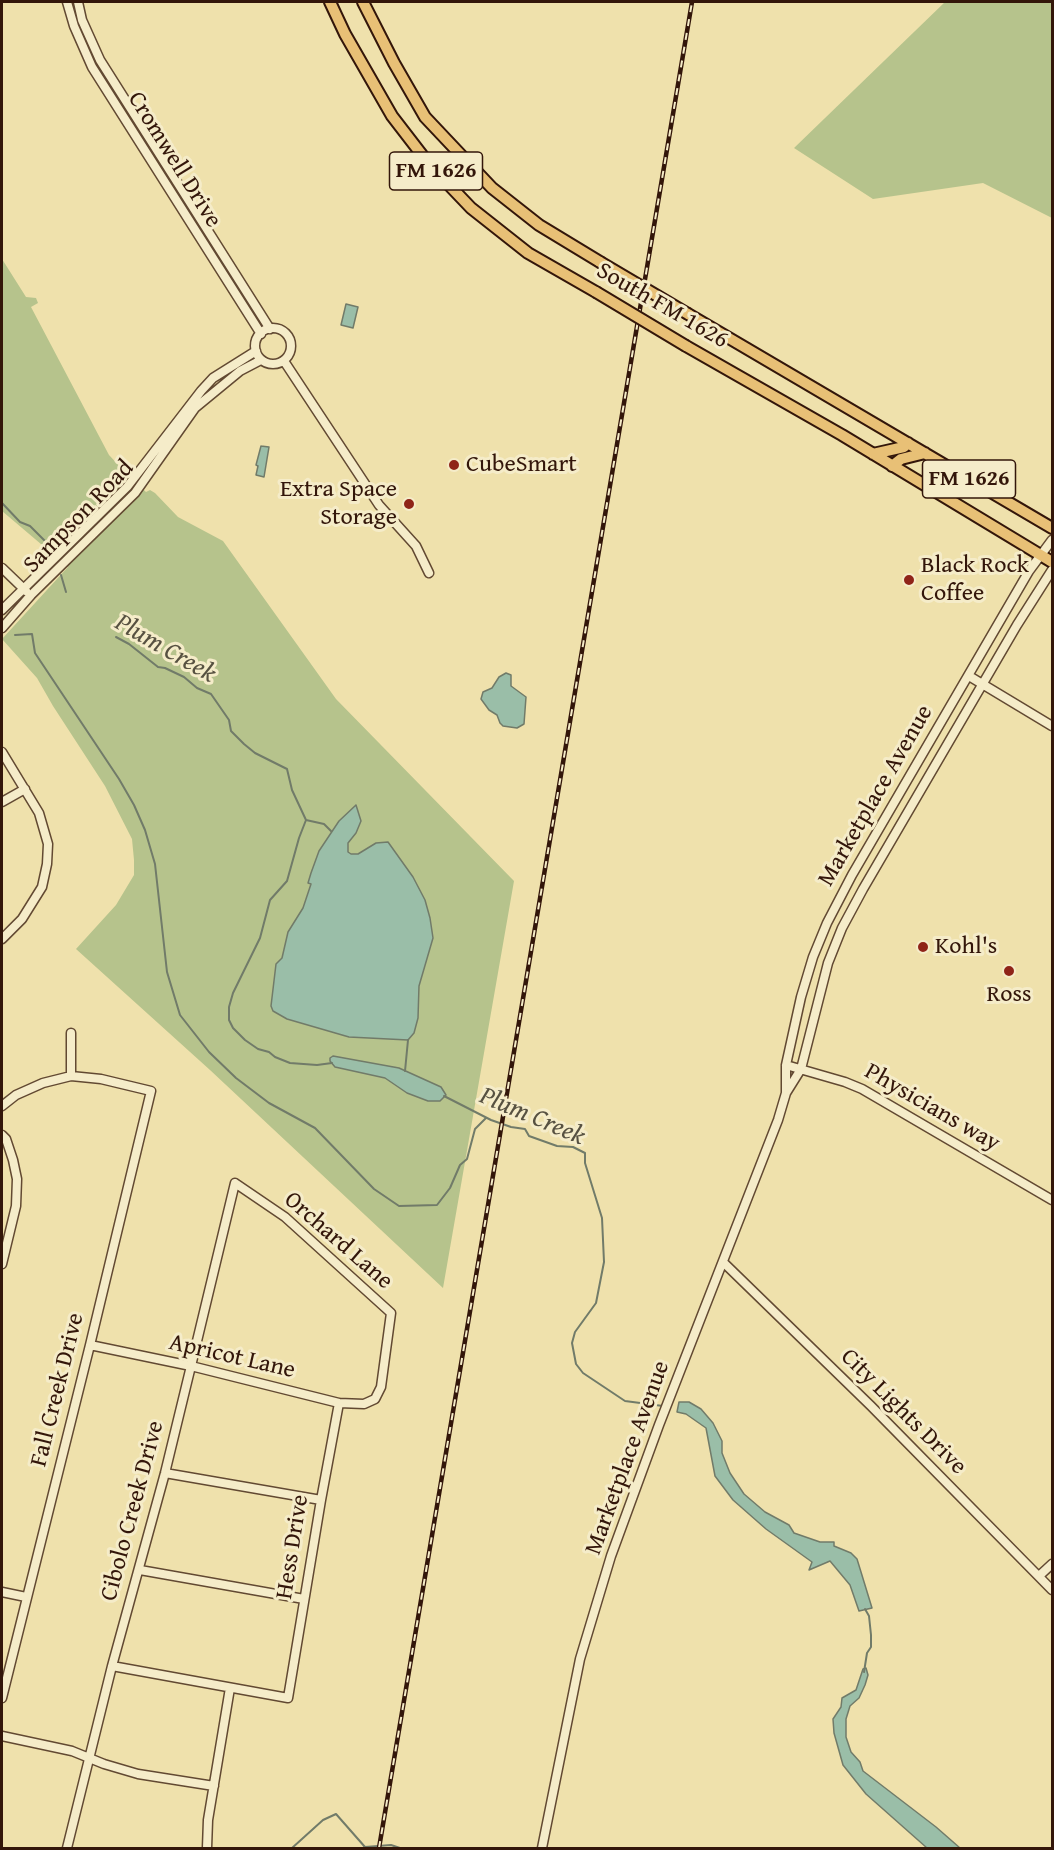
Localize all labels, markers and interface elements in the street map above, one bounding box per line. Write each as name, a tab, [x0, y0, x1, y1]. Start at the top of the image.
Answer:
street label: Cromwell Drive	[121, 87, 227, 233]
road number: FM 1626	[390, 152, 482, 190]
street label: South FM 1626	[591, 257, 733, 355]
place label: CubeSmart	[466, 451, 577, 479]
street label: Sampson Road	[18, 454, 140, 580]
marker: CubeSmart	[447, 458, 461, 472]
road number: FM 1626	[922, 460, 1016, 498]
place label: Extra Space Storage	[280, 476, 397, 532]
marker: Extra Space Storage	[402, 497, 416, 511]
place label: Black Rock Coffee	[921, 552, 1029, 608]
marker: Black Rock Coffee	[902, 573, 916, 587]
water label: Plum Creek	[109, 608, 221, 690]
street label: Marketplace Avenue	[812, 700, 940, 892]
place label: Kohl's	[935, 933, 997, 961]
marker: Kohl's	[916, 940, 930, 954]
marker: Ross	[1002, 964, 1016, 978]
place label: Ross	[986, 981, 1032, 1009]
street label: Physicians way	[859, 1058, 1005, 1158]
water label: Plum Creek	[475, 1081, 589, 1153]
street label: Orchard Lane	[278, 1186, 398, 1296]
street label: Fall Creek Drive	[25, 1310, 91, 1470]
street label: Apricot Lane	[166, 1329, 298, 1385]
street label: City Lights Drive	[834, 1343, 972, 1481]
street label: Marketplace Avenue	[580, 1357, 676, 1559]
street label: Cibolo Creek Drive	[95, 1418, 171, 1604]
street label: Hess Drive	[271, 1493, 315, 1601]

